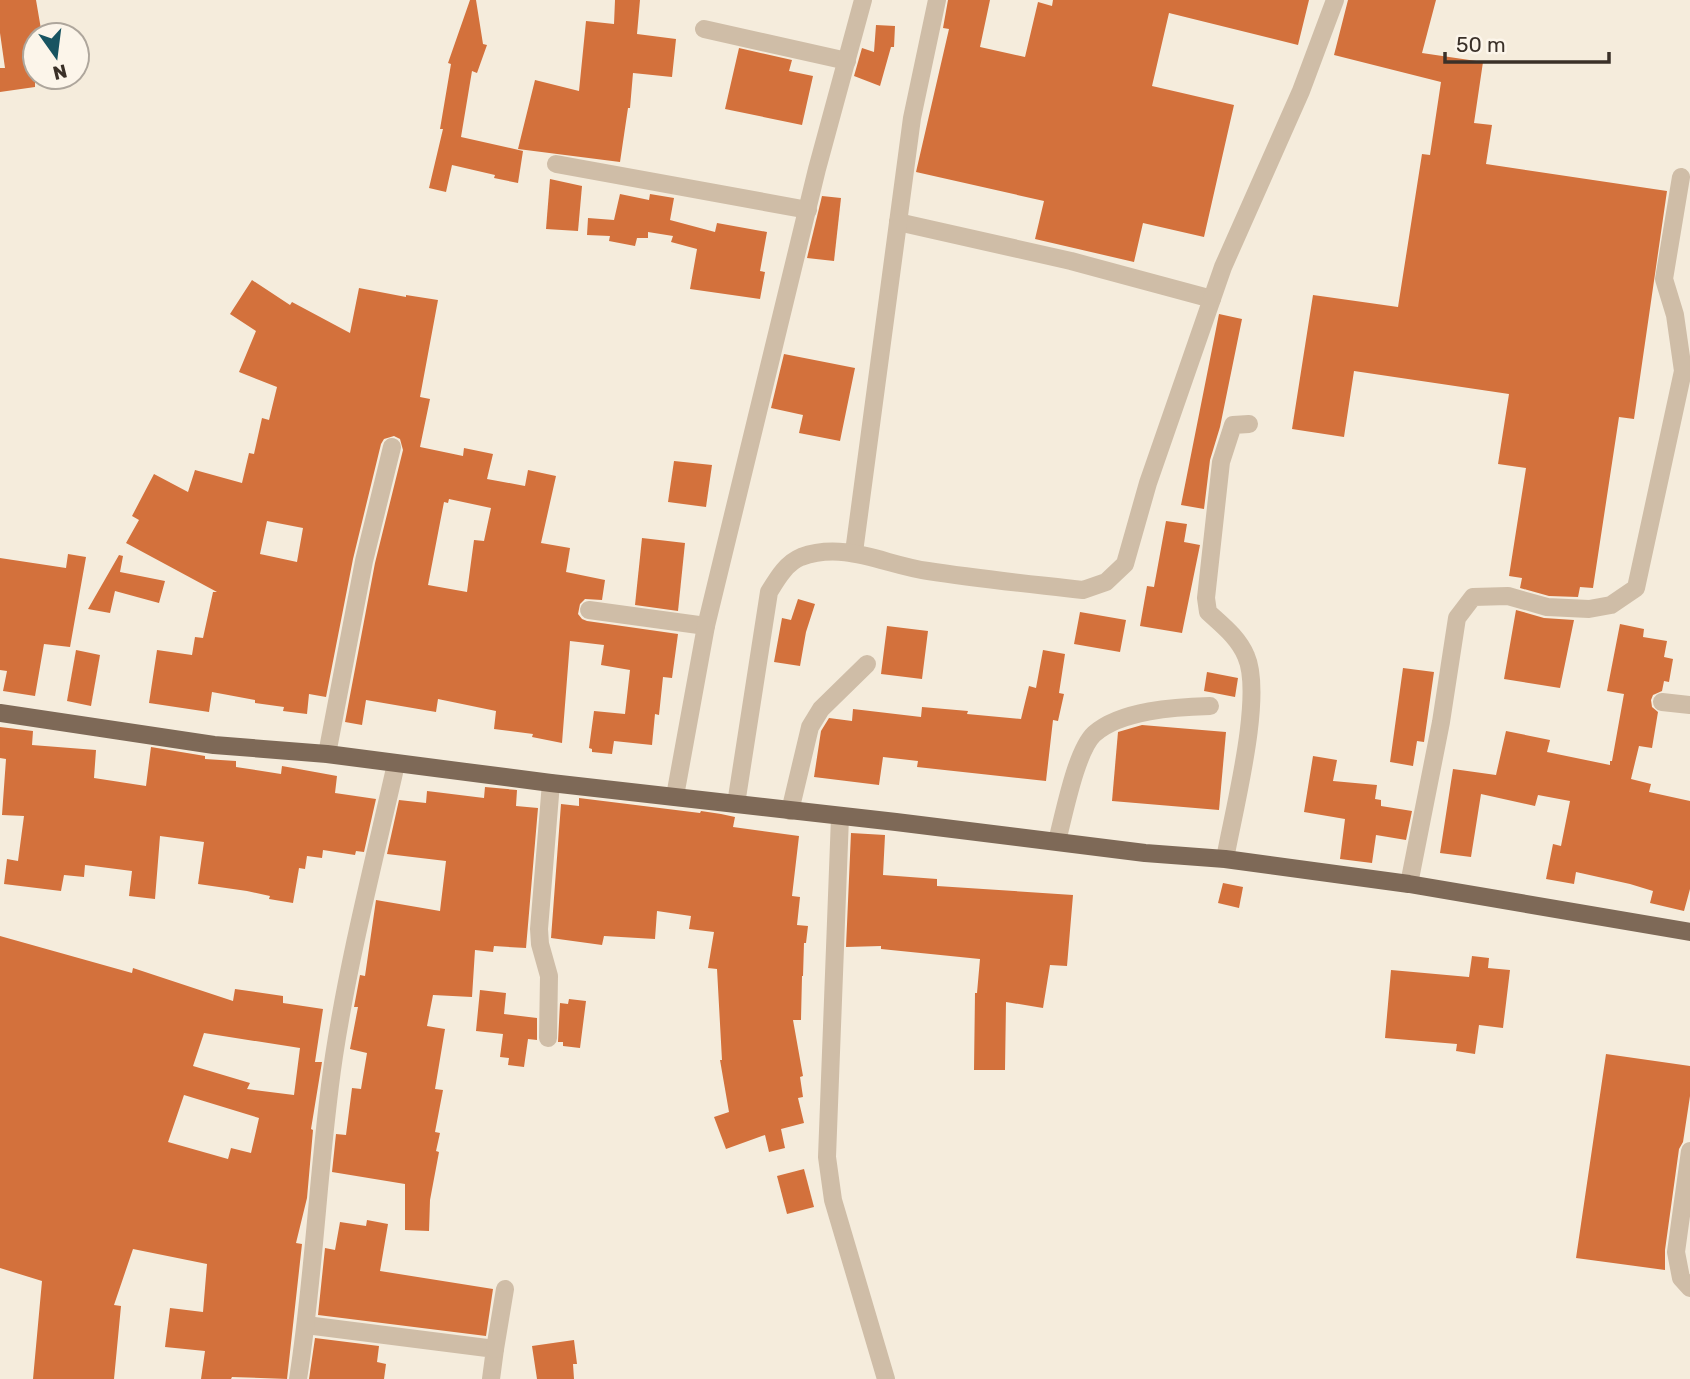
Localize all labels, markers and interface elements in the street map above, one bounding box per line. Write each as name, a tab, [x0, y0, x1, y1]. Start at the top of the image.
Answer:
north arrow	[21, 21, 91, 91]
scale bar	[1445, 21, 1610, 65]
text: 50 m	[1456, 32, 1506, 57]
text: N	[51, 59, 69, 85]

